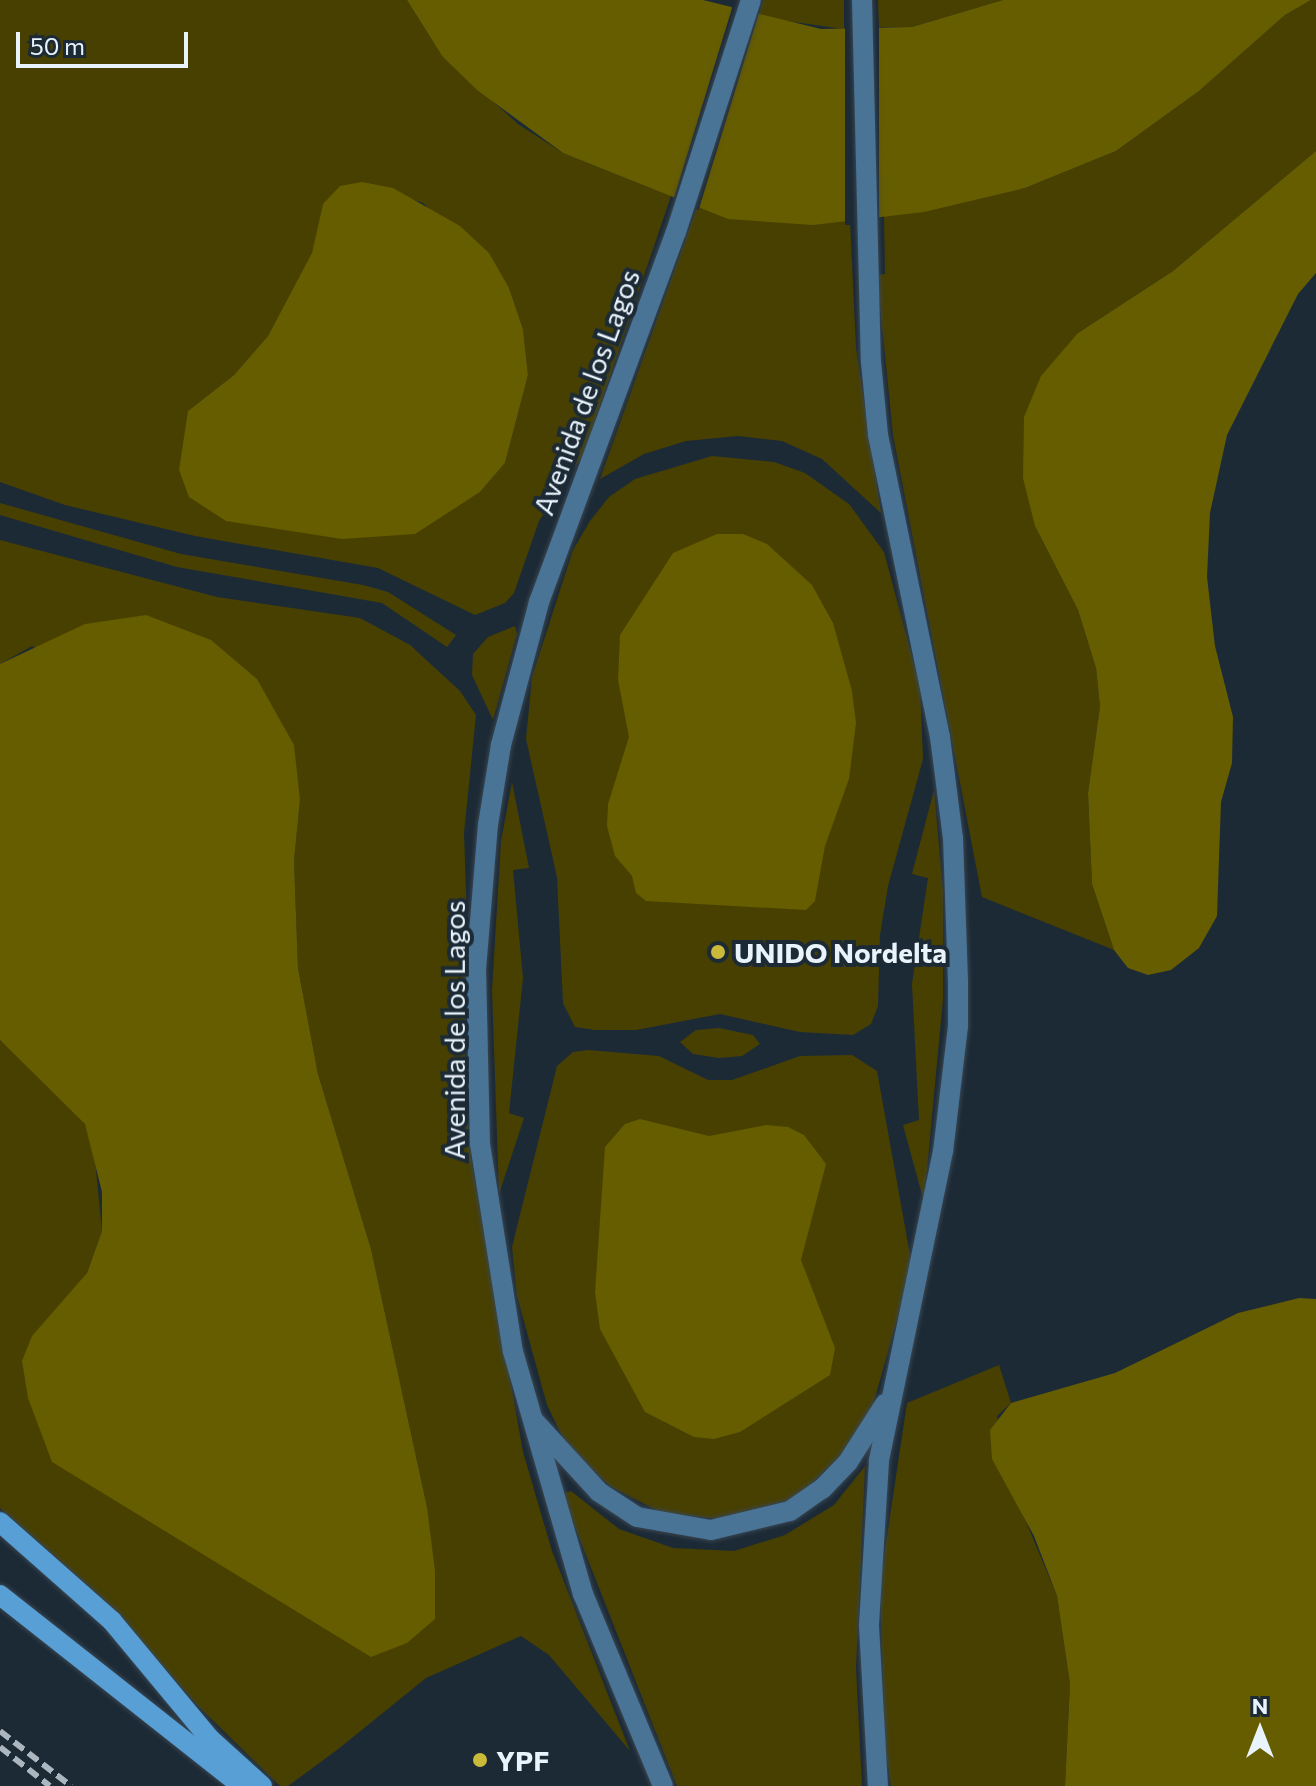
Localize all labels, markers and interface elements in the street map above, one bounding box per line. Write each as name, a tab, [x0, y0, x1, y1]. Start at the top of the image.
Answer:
scale bar	[20, 16, 192, 66]
text: 50 m	[30, 31, 85, 60]
street label: Avenida de los Lagos	[526, 265, 646, 519]
street label: Avenida de los Lagos	[437, 900, 471, 1160]
place label: UNIDO Nordelta	[734, 935, 947, 969]
marker: UNIDO Nordelta	[709, 943, 727, 961]
north arrow	[1220, 1690, 1300, 1770]
text: N	[1252, 1692, 1268, 1719]
place label: YPF	[496, 1743, 549, 1777]
marker: YPF	[471, 1751, 489, 1769]

